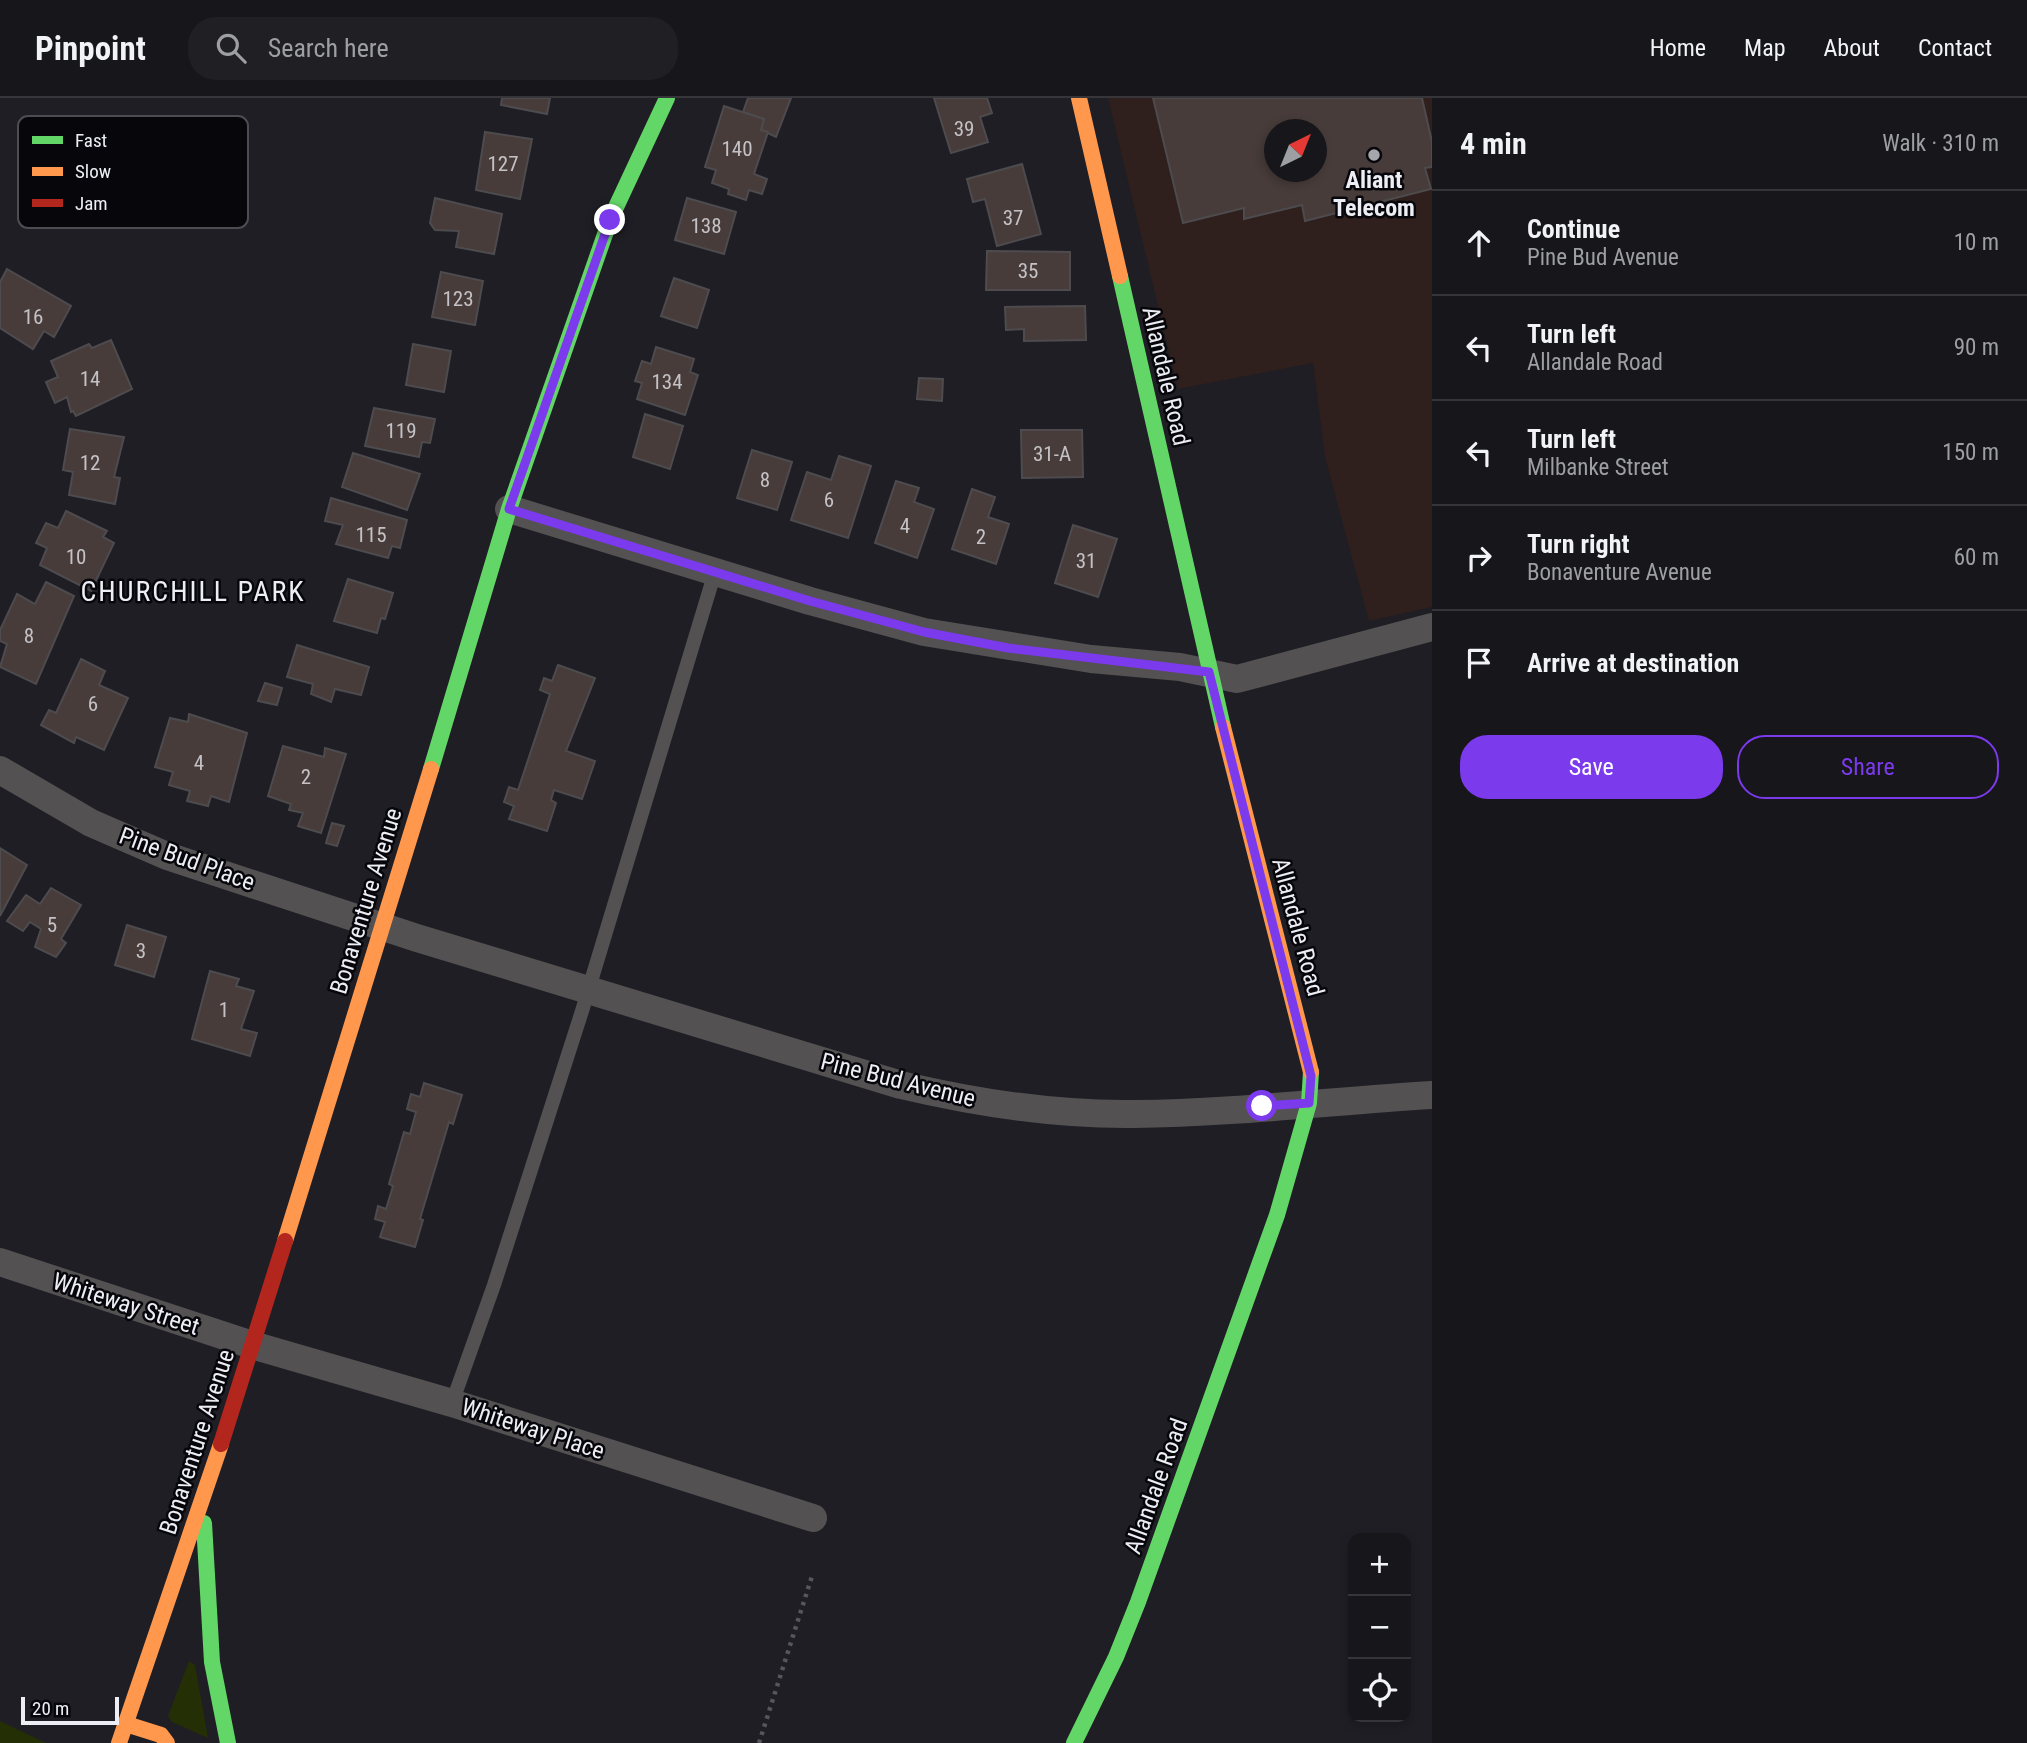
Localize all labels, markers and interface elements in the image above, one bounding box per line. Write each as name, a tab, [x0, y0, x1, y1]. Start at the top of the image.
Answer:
search box	[188, 17, 678, 80]
text: Pinpoint	[35, 29, 146, 68]
icon: search	[212, 29, 250, 67]
text: Search here	[268, 33, 389, 63]
text: Home	[1650, 34, 1706, 62]
text: Map	[1744, 34, 1786, 62]
text: About	[1824, 34, 1880, 62]
text: Contact	[1918, 34, 1992, 62]
legend	[18, 116, 248, 228]
house number: 39	[954, 117, 974, 141]
north arrow	[1264, 119, 1327, 182]
text: 4 min	[1460, 126, 1527, 161]
text: Fast	[75, 129, 107, 152]
text: Walk · 310 m	[1882, 130, 1999, 157]
house number: 140	[721, 137, 753, 161]
marker: Aliant Telecom	[1366, 147, 1382, 163]
house number: 127	[487, 152, 519, 176]
text: Slow	[75, 160, 111, 183]
place label: Aliant Telecom	[1333, 166, 1415, 222]
text: Jam	[75, 192, 108, 215]
route end	[594, 204, 625, 235]
house number: 37	[1003, 206, 1023, 230]
house number: 138	[690, 214, 722, 238]
text: Continue	[1527, 214, 1620, 244]
icon: ahead	[1460, 224, 1498, 262]
text: 10 m	[1954, 229, 1999, 256]
text: Pine Bud Avenue	[1527, 244, 1679, 271]
house number: 35	[1018, 259, 1038, 283]
house number: 123	[442, 287, 474, 311]
street label: Allandale Road	[1136, 304, 1196, 448]
house number: 16	[23, 305, 43, 329]
text: Turn left	[1527, 319, 1616, 349]
icon: left	[1460, 329, 1498, 367]
text: 90 m	[1954, 334, 1999, 361]
text: Allandale Road	[1527, 349, 1663, 376]
house number: 14	[80, 367, 100, 391]
house number: 134	[651, 370, 683, 394]
house number: 119	[385, 419, 417, 443]
text: Turn left	[1527, 424, 1616, 454]
icon: left	[1460, 434, 1498, 472]
text: 150 m	[1942, 439, 1999, 466]
house number: 31-A	[1033, 442, 1071, 466]
house number: 12	[80, 451, 100, 475]
text: Milbanke Street	[1527, 454, 1669, 481]
house number: 8	[760, 468, 770, 492]
house number: 6	[824, 488, 834, 512]
house number: 4	[900, 514, 910, 538]
house number: 115	[355, 523, 387, 547]
house number: 2	[976, 525, 986, 549]
text: Turn right	[1527, 529, 1629, 559]
icon: right	[1460, 539, 1498, 577]
text: 60 m	[1954, 544, 1999, 571]
house number: 10	[66, 545, 86, 569]
house number: 31	[1076, 549, 1096, 573]
text: Bonaventure Avenue	[1527, 559, 1712, 586]
district label: CHURCHILL PARK	[80, 575, 306, 608]
house number: 8	[24, 624, 34, 648]
icon: arrive	[1460, 644, 1498, 682]
text: Arrive at destination	[1527, 648, 1739, 678]
house number: 6	[88, 692, 98, 716]
button: Save	[1460, 735, 1723, 799]
button: Share	[1737, 735, 1999, 799]
house number: 4	[194, 751, 204, 775]
house number: 2	[301, 765, 311, 789]
street label: Bonaventure Avenue	[324, 805, 408, 997]
street label: Pine Bud Place	[116, 822, 258, 896]
street label: Allandale Road	[1266, 855, 1330, 999]
house number: 5	[47, 913, 57, 937]
house number: 3	[136, 939, 146, 963]
house number: 1	[219, 998, 229, 1022]
street label: Pine Bud Avenue	[818, 1047, 978, 1113]
route start	[1246, 1090, 1277, 1121]
street label: Whiteway Street	[49, 1267, 203, 1341]
street label: Bonaventure Avenue	[154, 1346, 240, 1538]
street label: Whiteway Place	[458, 1393, 608, 1465]
street label: Allandale Road	[1119, 1415, 1193, 1557]
map controls	[1348, 1533, 1411, 1722]
button: +	[1348, 1533, 1411, 1596]
button: −	[1348, 1596, 1411, 1659]
button: locate	[1348, 1659, 1411, 1722]
scale bar	[21, 1694, 119, 1726]
text: 20 m	[32, 1697, 69, 1720]

